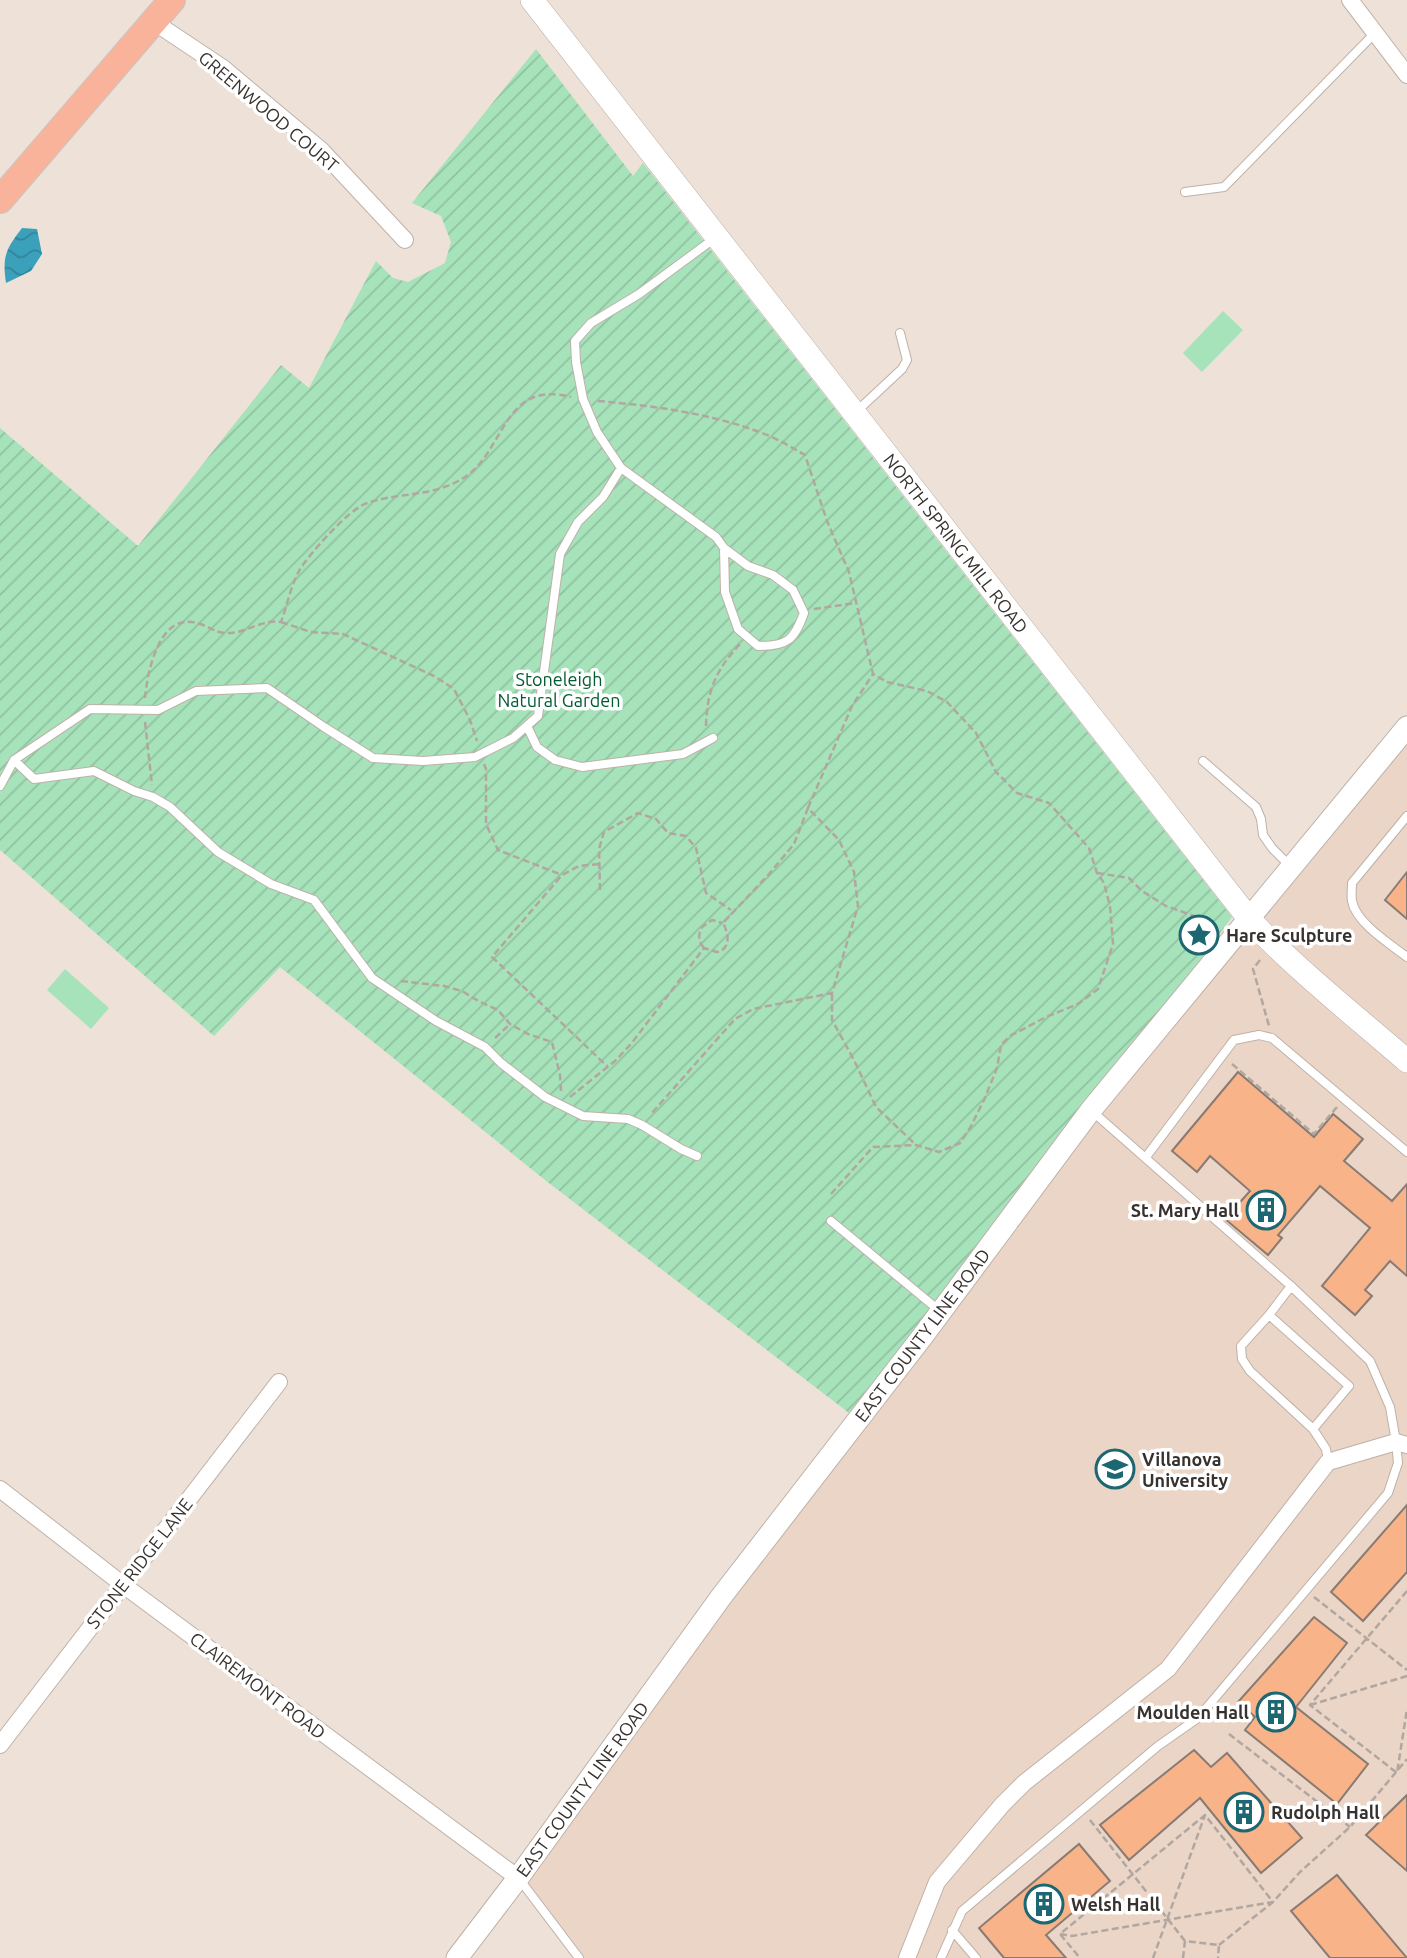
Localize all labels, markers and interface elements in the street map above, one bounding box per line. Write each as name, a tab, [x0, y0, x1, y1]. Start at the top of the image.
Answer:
street label: GREENWOOD COURT	[195, 47, 343, 175]
street label: NORTH SPRING MILL ROAD	[880, 449, 1032, 637]
park label: Stoneleigh Natural Garden	[497, 669, 621, 710]
place icon: Hare Sculpture	[1178, 914, 1220, 956]
place label: Hare Sculpture	[1226, 925, 1352, 945]
building icon: St. Mary Hall	[1245, 1189, 1287, 1231]
place label: St. Mary Hall	[1131, 1200, 1240, 1220]
street label: EAST COUNTY LINE ROAD	[850, 1245, 994, 1425]
school or university icon: Villanova University	[1094, 1448, 1136, 1490]
place label: Villanova University	[1142, 1449, 1229, 1490]
street label: STONE RIDGE LANE	[82, 1494, 196, 1632]
street label: CLAIREMONT ROAD	[186, 1628, 330, 1742]
building icon: Moulden Hall	[1255, 1691, 1297, 1733]
street label: EAST COUNTY LINE ROAD	[512, 1698, 652, 1880]
place label: Moulden Hall	[1136, 1702, 1250, 1722]
building icon: Rudolph Hall	[1223, 1791, 1265, 1833]
place label: Rudolph Hall	[1271, 1802, 1380, 1822]
building icon: Welsh Hall	[1023, 1883, 1065, 1925]
place label: Welsh Hall	[1071, 1894, 1161, 1914]

